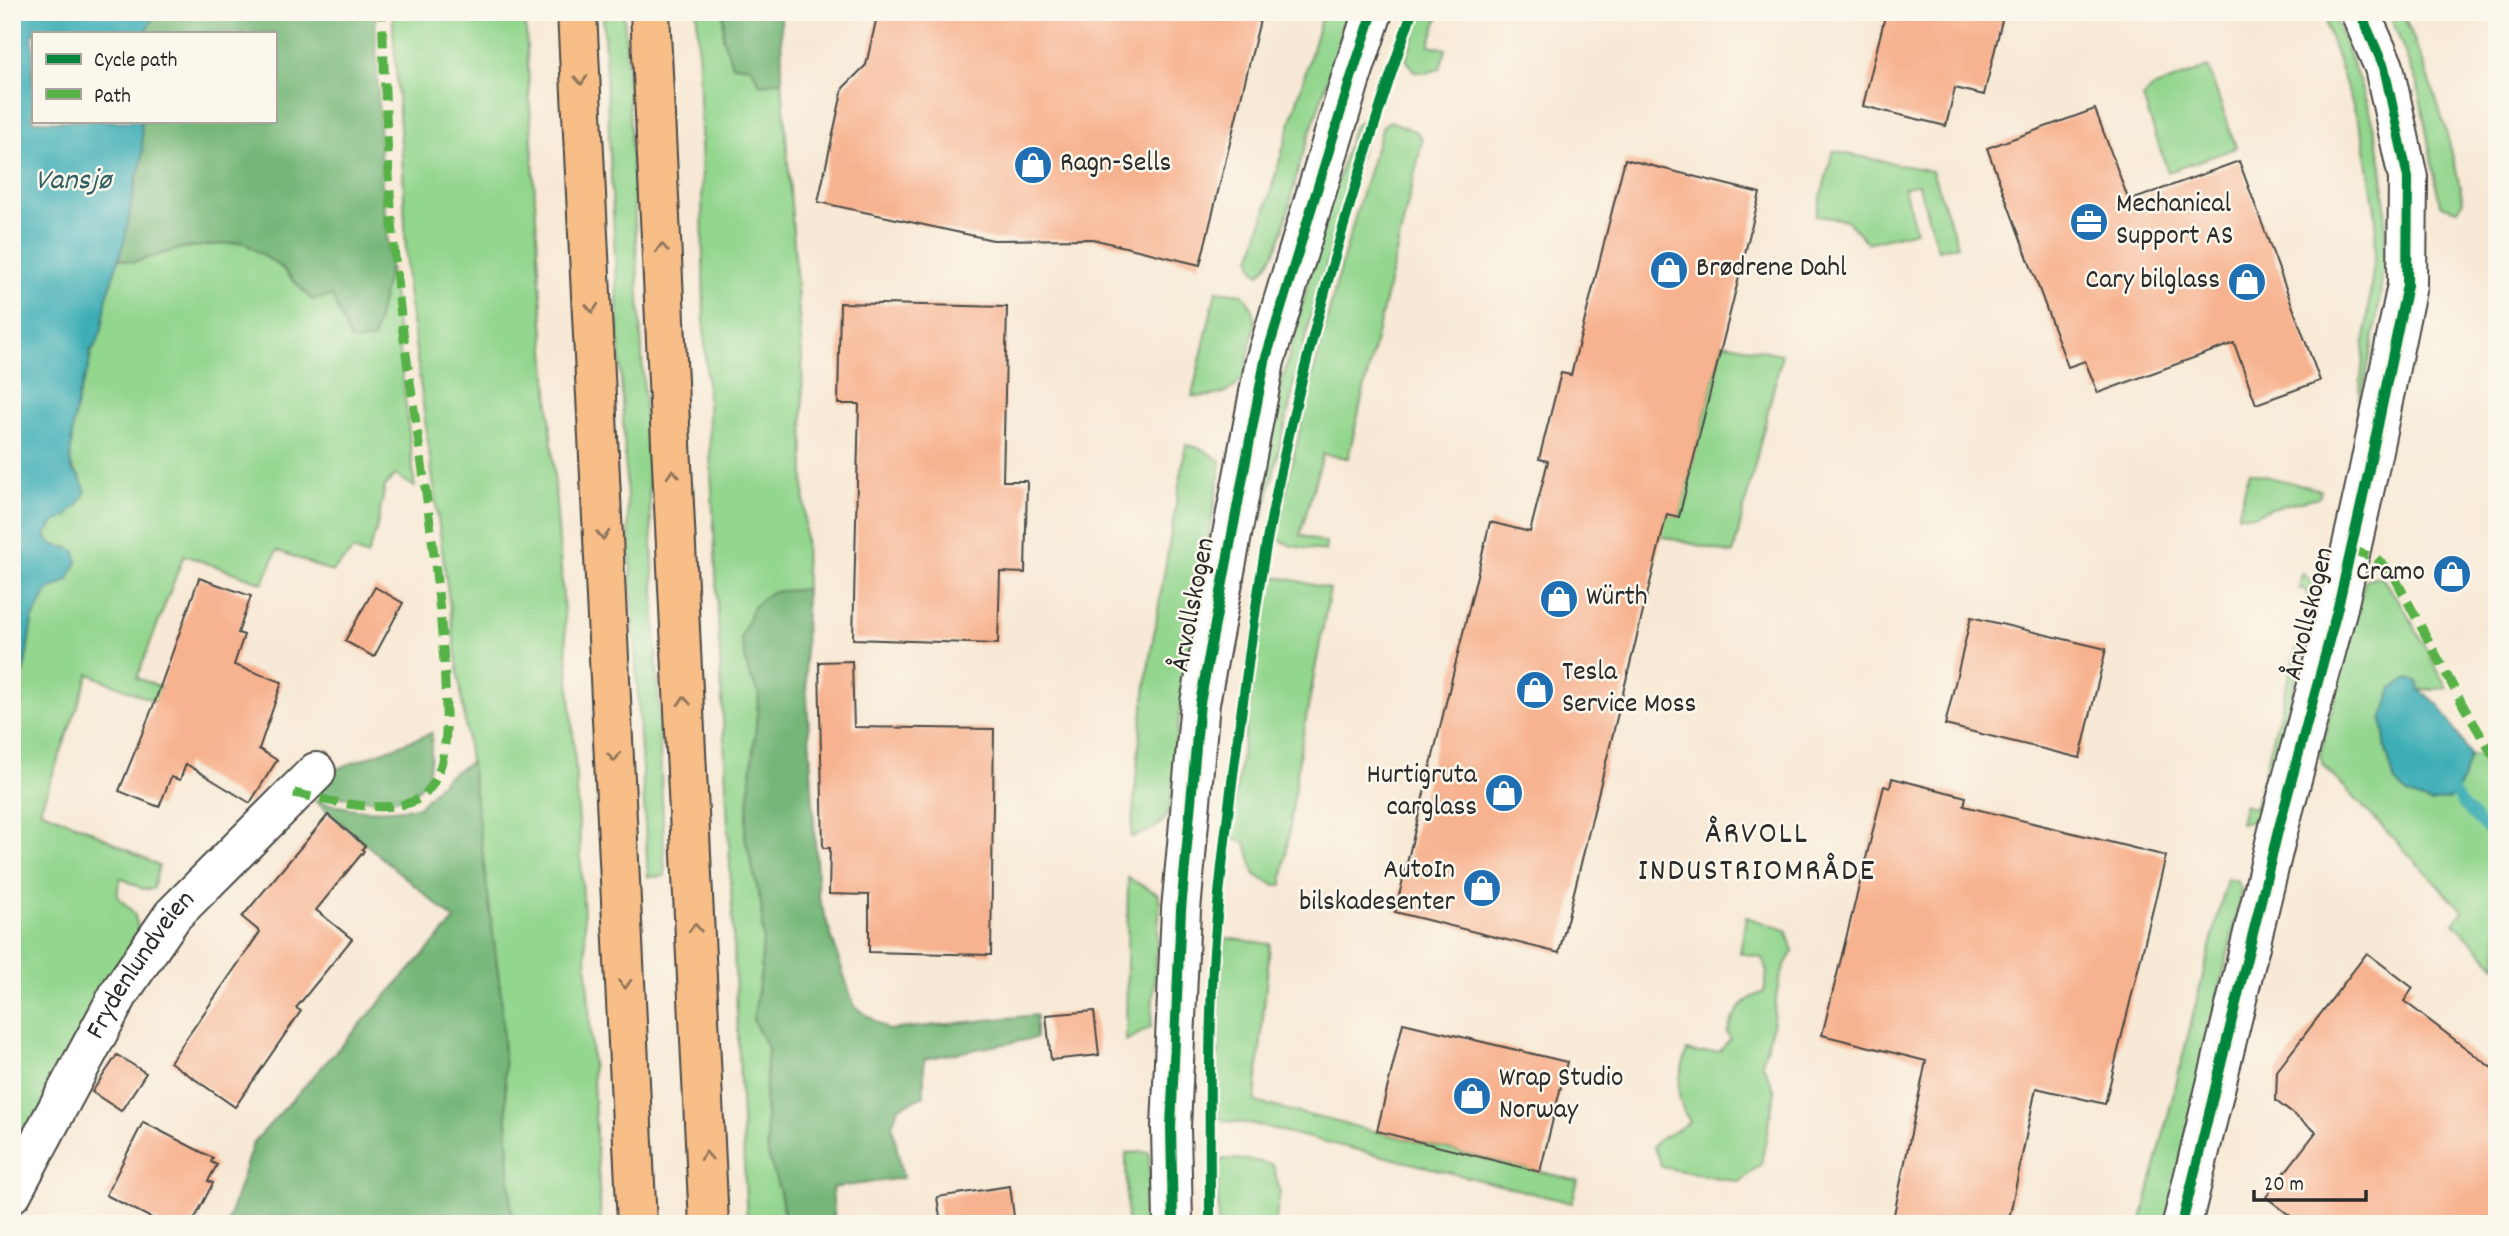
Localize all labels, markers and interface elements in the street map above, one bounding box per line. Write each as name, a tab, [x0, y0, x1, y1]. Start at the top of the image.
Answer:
legend	[32, 32, 276, 122]
text: Cycle path	[94, 47, 177, 77]
one-way arrow	[573, 75, 588, 86]
text: Path	[94, 83, 131, 113]
shop icon: Ragn-Sells	[1012, 144, 1054, 186]
place label: Ragn-Sells	[1060, 145, 1171, 185]
water label: Vansjø	[35, 161, 114, 204]
place label: Mechanical Support AS	[2116, 186, 2233, 258]
office icon: Mechanical Support AS	[2068, 201, 2110, 243]
one-way arrow	[654, 242, 669, 253]
shop icon: Brødrene Dahl	[1648, 249, 1690, 291]
place label: Brødrene Dahl	[1696, 250, 1847, 290]
shop icon: Cary bilglass	[2226, 261, 2268, 303]
place label: Cary bilglass	[2085, 262, 2220, 302]
one-way arrow	[584, 302, 599, 313]
one-way arrow	[665, 468, 680, 479]
one-way arrow	[595, 530, 610, 541]
street label: Årvollskogen	[1162, 535, 1228, 675]
street label: Årvollskogen	[2275, 543, 2347, 685]
shop icon: Cramo	[2431, 553, 2473, 595]
place label: Cramo	[2356, 554, 2425, 594]
shop icon: Würth	[1538, 578, 1580, 620]
place label: Würth	[1586, 579, 1648, 619]
place label: Tesla Service Moss	[1562, 654, 1696, 726]
shop icon: Tesla Service Moss	[1514, 669, 1556, 711]
one-way arrow	[676, 695, 691, 706]
one-way arrow	[606, 752, 621, 763]
place label: Hurtigruta carglass	[1367, 757, 1478, 829]
shop icon: Hurtigruta carglass	[1483, 772, 1525, 814]
district label: ÅRVOLL INDUSTRIOMRÅDE	[1638, 813, 1876, 896]
place label: AutoIn bilskadesenter	[1299, 852, 1456, 924]
shop icon: AutoIn bilskadesenter	[1461, 867, 1503, 909]
street label: Frydenlundveien	[78, 882, 206, 1047]
one-way arrow	[688, 923, 703, 934]
one-way arrow	[618, 979, 633, 990]
place label: Wrap Studio Norway	[1499, 1060, 1623, 1132]
shop icon: Wrap Studio Norway	[1451, 1075, 1493, 1117]
one-way arrow	[699, 1150, 714, 1161]
scale bar	[2254, 1159, 2366, 1203]
text: 20 m	[2264, 1171, 2304, 1201]

